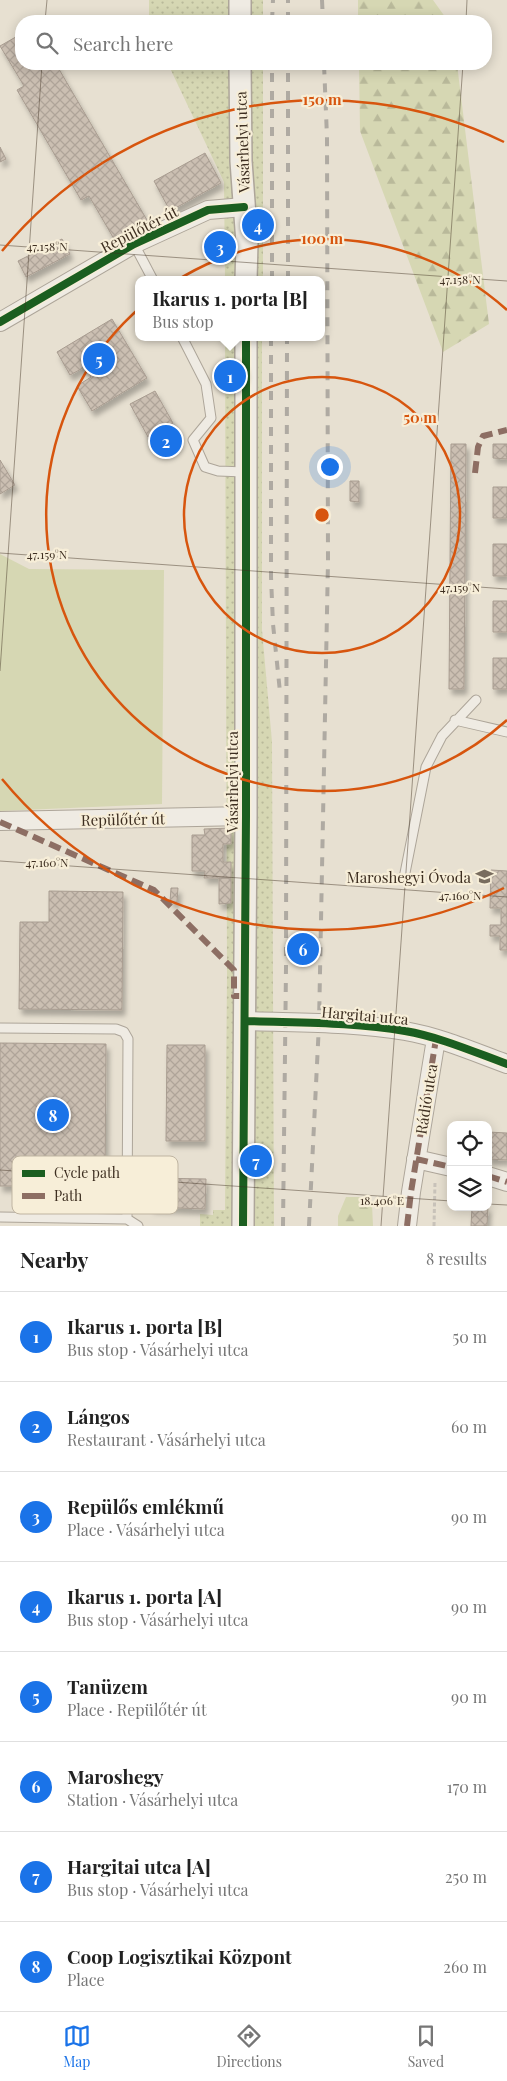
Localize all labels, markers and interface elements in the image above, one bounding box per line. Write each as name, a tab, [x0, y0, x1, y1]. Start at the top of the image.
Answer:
search box	[15, 15, 492, 70]
icon: search	[33, 29, 61, 57]
text: Search here	[73, 30, 173, 56]
text: 150 m	[302, 89, 342, 109]
street label: Vásárhelyi utca	[230, 90, 254, 194]
street label: Repülőtér út	[97, 201, 182, 257]
pin: 4	[242, 206, 274, 244]
pin: 3	[204, 228, 236, 266]
text: 100 m	[301, 228, 344, 248]
text: 47.158°N	[26, 238, 68, 254]
text: 47.158°N	[439, 271, 481, 287]
popup	[135, 276, 325, 341]
text: Ikarus 1. porta [B]	[152, 285, 308, 311]
text: Bus stop	[152, 311, 214, 332]
pin: 5	[83, 340, 115, 378]
pin: 1	[214, 357, 246, 395]
text: 50 m	[403, 407, 437, 427]
pin: 2	[150, 422, 182, 460]
your location	[317, 454, 343, 480]
centre of rings	[313, 506, 331, 524]
text: 47.159°N	[27, 546, 68, 562]
text: 47.159°N	[440, 579, 481, 595]
street label: Vásárhelyi utca	[222, 731, 242, 834]
street label: Repülőtér út	[81, 808, 166, 830]
text: 47.160°N	[25, 854, 69, 870]
place label: Maroshegyi Óvoda	[347, 867, 472, 887]
school or university icon: Maroshegyi Óvoda	[475, 867, 495, 887]
text: 47.160°N	[438, 887, 482, 903]
pin: 6	[287, 930, 319, 968]
street label: Hargitai utca	[321, 1001, 410, 1029]
street label: Rádió utca	[411, 1062, 442, 1136]
pin: 8	[37, 1096, 69, 1134]
map controls	[447, 1121, 492, 1211]
button: locate	[447, 1121, 492, 1166]
pin: 7	[240, 1142, 272, 1180]
legend	[12, 1156, 178, 1214]
text: Cycle path	[54, 1163, 121, 1182]
button: layers	[447, 1166, 492, 1211]
text: Path	[54, 1186, 83, 1205]
text: 18.406°E	[360, 1192, 404, 1208]
text: Nearby	[20, 1245, 89, 1273]
text: 8 results	[426, 1248, 487, 1269]
text: Ikarus 1. porta [B]	[67, 1313, 223, 1339]
text: 1	[33, 1326, 39, 1347]
text: 50 m	[453, 1326, 487, 1347]
text: Bus stop · Vásárhelyi utca	[67, 1339, 248, 1360]
text: Lángos	[67, 1403, 130, 1429]
text: 2	[32, 1416, 40, 1437]
text: 60 m	[451, 1416, 487, 1437]
text: Restaurant · Vásárhelyi utca	[67, 1429, 266, 1450]
text: Repülős emlékmű	[67, 1493, 224, 1519]
text: 3	[32, 1506, 40, 1527]
text: 90 m	[451, 1506, 487, 1527]
text: Place · Vásárhelyi utca	[67, 1519, 225, 1540]
text: Ikarus 1. porta [A]	[67, 1583, 222, 1609]
text: 4	[32, 1596, 40, 1617]
text: 90 m	[451, 1596, 487, 1617]
text: Bus stop · Vásárhelyi utca	[67, 1609, 248, 1630]
text: Tanüzem	[67, 1673, 148, 1699]
text: 5	[32, 1686, 40, 1707]
text: 90 m	[451, 1686, 487, 1707]
text: Place · Repülőtér út	[67, 1699, 207, 1720]
text: Maroshegy	[67, 1763, 164, 1789]
text: 6	[32, 1776, 40, 1797]
text: 170 m	[447, 1776, 487, 1797]
text: Station · Vásárhelyi utca	[67, 1789, 238, 1810]
text: Hargitai utca [A]	[67, 1853, 211, 1879]
text: 7	[32, 1866, 40, 1887]
text: 250 m	[445, 1866, 487, 1887]
text: Bus stop · Vásárhelyi utca	[67, 1879, 248, 1900]
text: Coop Logisztikai Központ	[67, 1943, 292, 1969]
text: 8	[32, 1956, 40, 1977]
text: 260 m	[443, 1956, 487, 1977]
text: Place	[67, 1969, 105, 1990]
tab: Map	[63, 2022, 91, 2071]
tab: Directions	[217, 2022, 282, 2071]
tab: Saved	[408, 2022, 444, 2071]

